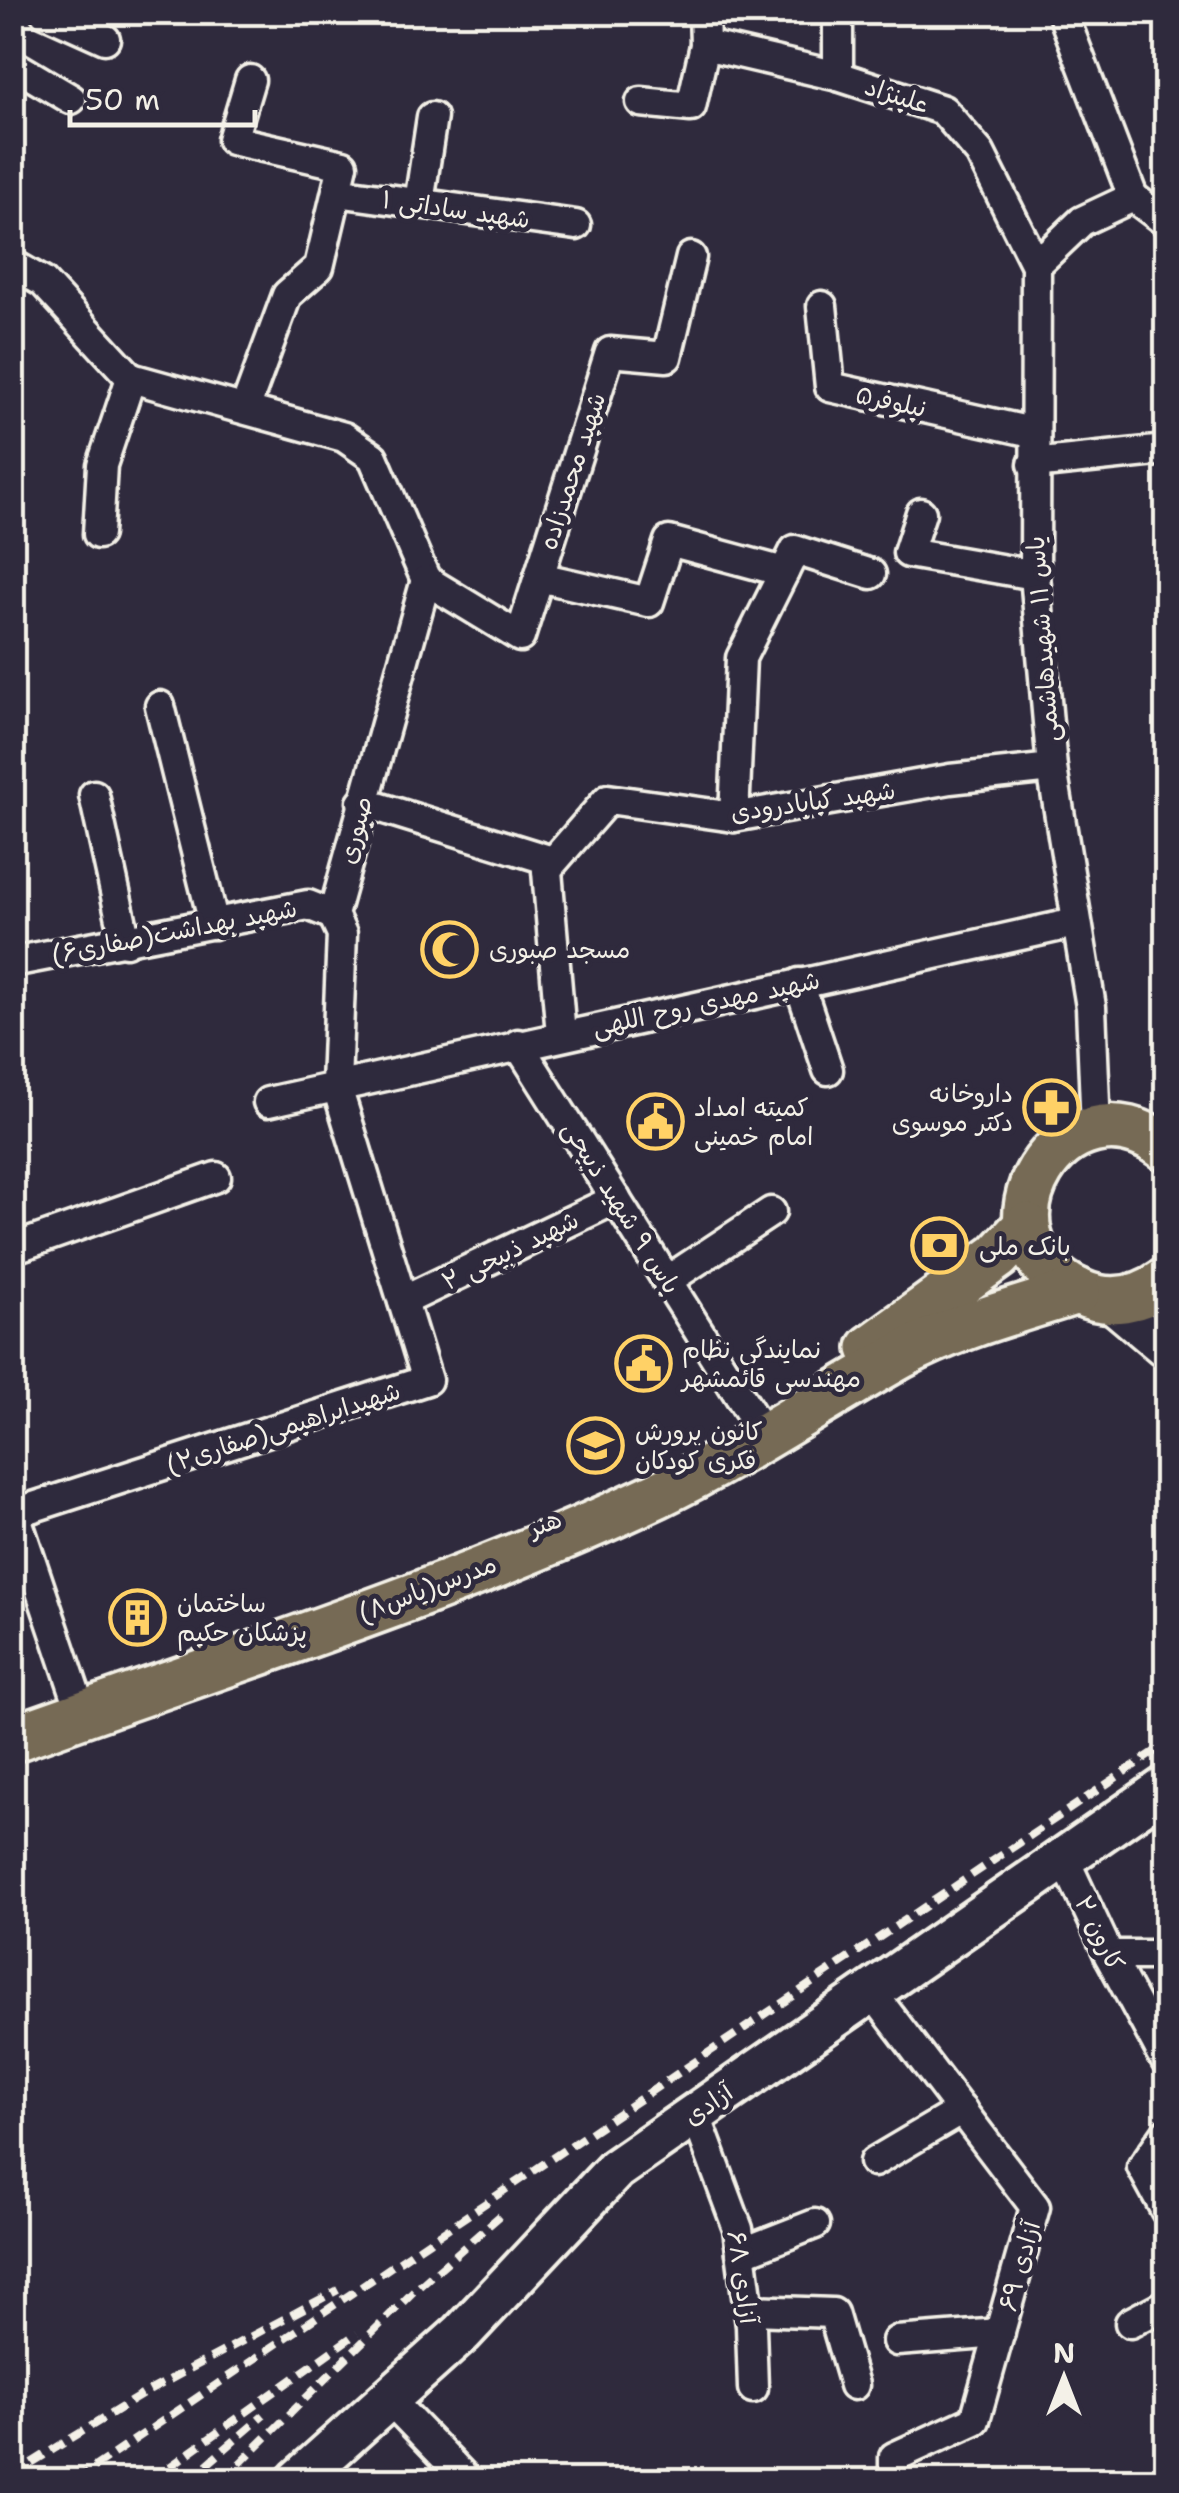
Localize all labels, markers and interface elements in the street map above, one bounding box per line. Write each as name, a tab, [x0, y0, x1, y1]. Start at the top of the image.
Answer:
scale bar	[70, 65, 255, 127]
street label: علینژاد	[860, 69, 934, 121]
text: 50 m	[85, 79, 160, 120]
street label: شهید ساداتی ۱	[380, 182, 532, 236]
street label: نیلوفر۵	[852, 377, 930, 425]
street label: شهید محمدزاده	[531, 388, 613, 554]
street label: یاس ۱۱ شهیدهاشمی	[1018, 535, 1066, 743]
street label: شهید کیابادرودی	[728, 773, 898, 829]
street label: صبوری	[330, 792, 380, 868]
street label: شهید بهداشت(صفاری۶)	[48, 890, 300, 972]
mosque icon: مسجد صبوری	[420, 919, 480, 979]
place label: مسجد صبوری	[489, 932, 630, 966]
street label: شهید مهدی روح اللهی	[589, 962, 823, 1044]
place label: داروخانه دکتر موسوی	[892, 1076, 1013, 1139]
pharmacy icon: داروخانه دکتر موسوی	[1022, 1077, 1082, 1137]
place label: کمیته امداد امام خمینی	[694, 1090, 814, 1155]
public building icon: کمیته امداد امام خمینی	[625, 1091, 685, 1151]
street label: یاس ۹ شهید ذبیحی	[555, 1114, 689, 1300]
street label: شهید ذبیحی ۲	[436, 1202, 584, 1298]
bank icon: بانک ملی	[910, 1216, 970, 1276]
place label: بانک ملی	[979, 1229, 1071, 1263]
place label: نمایندگی نظام مهندسی قائمشهر	[680, 1332, 861, 1395]
public building icon: نمایندگی نظام مهندسی قائمشهر	[613, 1333, 673, 1393]
street label: شهیدابراهیمی(صفاری۲)	[161, 1373, 405, 1481]
place label: کانون پرورش فکری کودکان	[635, 1414, 763, 1477]
school or university icon: کانون پرورش فکری کودکان	[566, 1415, 626, 1475]
street label: هنر	[522, 1501, 566, 1545]
street label: مدرس(یاس۸)	[353, 1546, 501, 1630]
place label: ساختمان پزشکان حکیم	[177, 1586, 307, 1651]
building icon: ساختمان پزشکان حکیم	[108, 1587, 168, 1647]
street label: کارون ۲	[1067, 1890, 1133, 1976]
street label: آزادی	[677, 2074, 740, 2133]
street label: آزادی ۶۹	[990, 2216, 1048, 2315]
street label: آزادی ۶۸	[720, 2228, 766, 2327]
north arrow	[1014, 2328, 1114, 2428]
text: N	[1053, 2334, 1075, 2372]

